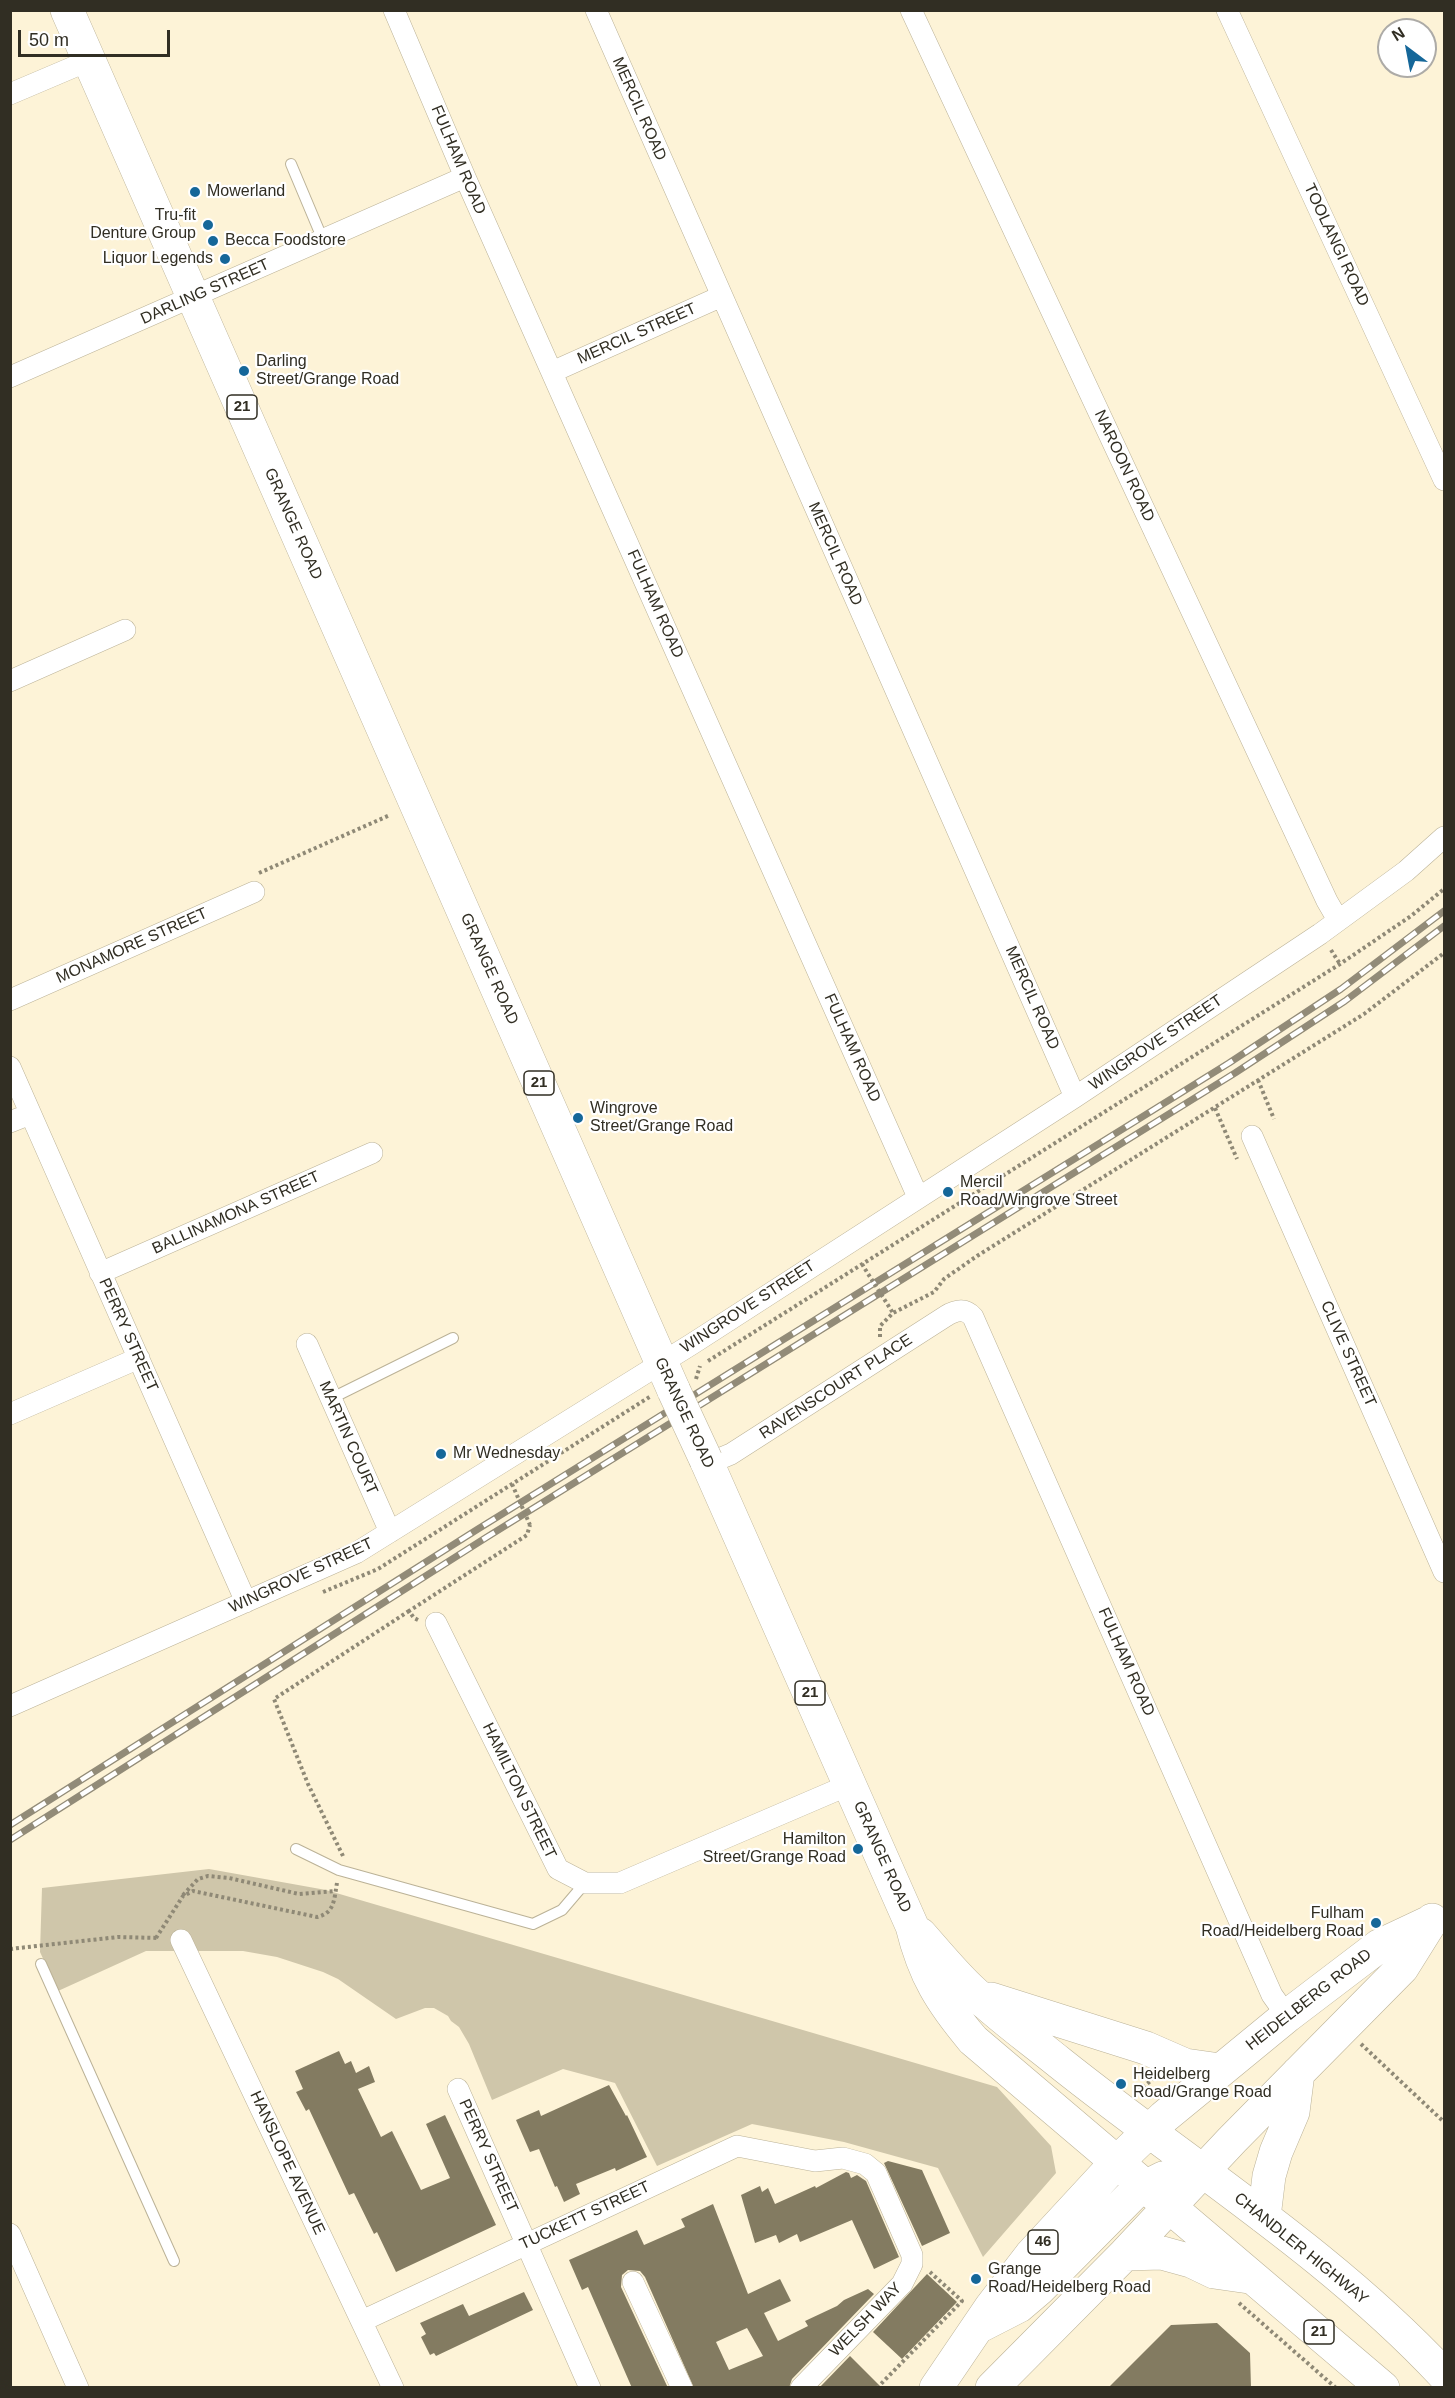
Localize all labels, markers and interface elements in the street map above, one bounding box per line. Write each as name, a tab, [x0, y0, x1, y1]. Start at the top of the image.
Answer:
scale bar	[21, 18, 172, 56]
north arrow	[1377, 18, 1437, 78]
text: N	[1389, 24, 1408, 44]
text: 50 m	[29, 30, 69, 50]
street label: MERCIL ROAD	[608, 54, 670, 164]
street label: FULHAM ROAD	[426, 103, 490, 217]
street label: TOOLANGI ROAD	[1299, 181, 1373, 309]
place label: Mowerland	[207, 182, 285, 202]
marker: Mowerland	[188, 185, 202, 199]
place label: Tru-fit Denture Group	[90, 206, 196, 244]
marker: Tru-fit Denture Group	[201, 218, 215, 232]
place label: Becca Foodstore	[225, 231, 346, 251]
marker: Becca Foodstore	[206, 234, 220, 248]
place label: Liquor Legends	[103, 249, 213, 269]
marker: Liquor Legends	[218, 252, 232, 266]
street label: DARLING STREET	[138, 255, 272, 329]
street label: MERCIL STREET	[575, 299, 699, 369]
place label: Darling Street/Grange Road	[256, 352, 399, 390]
marker: Darling Street/Grange Road	[237, 364, 251, 378]
road number: 21	[227, 395, 257, 419]
street label: NAROON ROAD	[1090, 407, 1158, 525]
street label: GRANGE ROAD	[260, 465, 326, 583]
street label: MERCIL ROAD	[804, 499, 866, 609]
street label: FULHAM ROAD	[623, 547, 687, 661]
street label: MONAMORE STREET	[53, 904, 211, 988]
street label: GRANGE ROAD	[456, 910, 522, 1028]
street label: MERCIL ROAD	[1001, 943, 1063, 1053]
street label: FULHAM ROAD	[820, 991, 884, 1105]
street label: WINGROVE STREET	[1086, 991, 1226, 1095]
road number: 21	[524, 1071, 554, 1095]
place label: Wingrove Street/Grange Road	[590, 1099, 733, 1137]
marker: Wingrove Street/Grange Road	[571, 1111, 585, 1125]
street label: BALLINAMONA STREET	[149, 1167, 323, 1259]
place label: Mercil Road/Wingrove Street	[960, 1173, 1117, 1211]
marker: Mercil Road/Wingrove Street	[941, 1185, 955, 1199]
street label: WINGROVE STREET	[677, 1256, 819, 1358]
street label: PERRY STREET	[94, 1275, 162, 1395]
street label: CLIVE STREET	[1316, 1298, 1380, 1410]
street label: RAVENSCOURT PLACE	[756, 1330, 916, 1444]
street label: GRANGE ROAD	[650, 1355, 718, 1471]
street label: MARTIN COURT	[314, 1378, 382, 1498]
place label: Mr Wednesday	[453, 1444, 560, 1464]
marker: Mr Wednesday	[434, 1447, 448, 1461]
street label: WINGROVE STREET	[226, 1534, 376, 1618]
street label: FULHAM ROAD	[1094, 1605, 1158, 1719]
road number: 21	[795, 1681, 825, 1705]
street label: HAMILTON STREET	[478, 1720, 560, 1862]
street label: GRANGE ROAD	[849, 1798, 915, 1916]
place label: Hamilton Street/Grange Road	[703, 1830, 846, 1868]
marker: Hamilton Street/Grange Road	[851, 1842, 865, 1856]
place label: Fulham Road/Heidelberg Road	[1201, 1904, 1364, 1942]
marker: Fulham Road/Heidelberg Road	[1369, 1916, 1383, 1930]
street label: HEIDELBERG ROAD	[1242, 1945, 1376, 2055]
place label: Heidelberg Road/Grange Road	[1133, 2065, 1272, 2103]
marker: Heidelberg Road/Grange Road	[1114, 2077, 1128, 2091]
street label: HANSLOPE AVENUE	[245, 2088, 329, 2238]
street label: PERRY STREET	[454, 2096, 522, 2216]
street label: TUCKETT STREET	[517, 2177, 653, 2255]
street label: CHANDLER HIGHWAY	[1230, 2189, 1372, 2309]
road number: 46	[1028, 2230, 1058, 2254]
place label: Grange Road/Heidelberg Road	[988, 2260, 1151, 2298]
marker: Grange Road/Heidelberg Road	[969, 2272, 983, 2286]
street label: WELSH WAY	[826, 2279, 906, 2361]
road number: 21	[1304, 2320, 1334, 2344]

